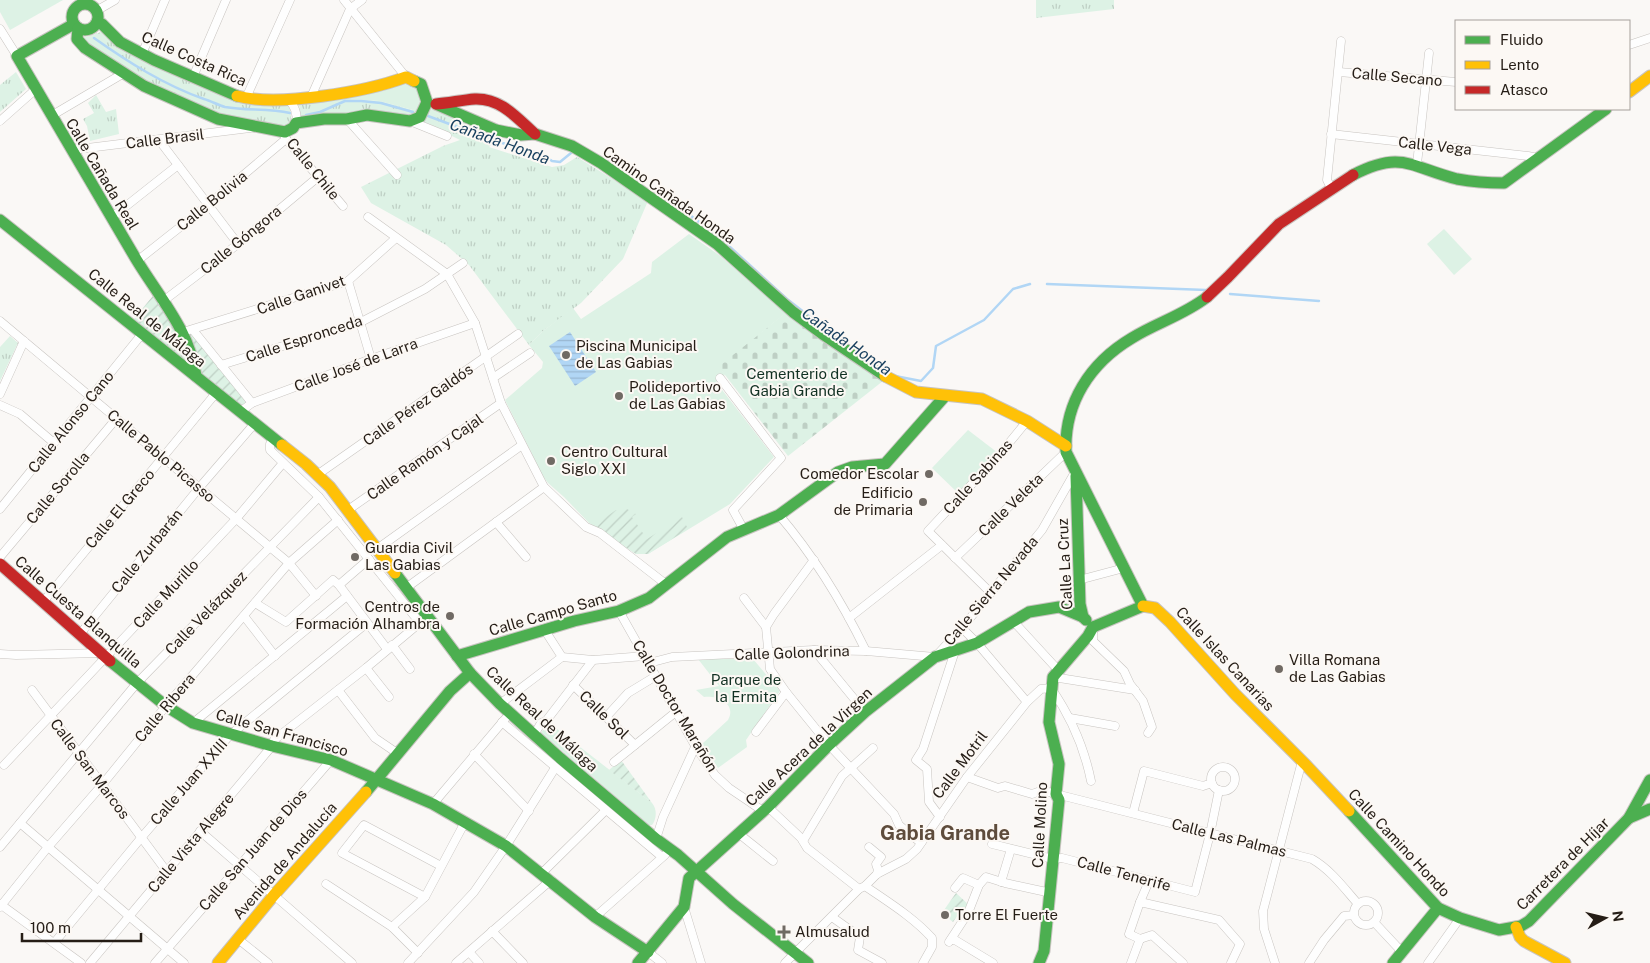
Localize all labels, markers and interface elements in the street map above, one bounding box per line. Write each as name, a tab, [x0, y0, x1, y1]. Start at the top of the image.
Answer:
legend	[1455, 20, 1630, 110]
street label: Calle Costa Rica	[139, 28, 249, 89]
text: Fluido	[1500, 31, 1543, 48]
text: Lento	[1500, 56, 1539, 73]
street label: Calle Secano	[1351, 64, 1443, 89]
text: Atasco	[1500, 81, 1548, 98]
street label: Calle Cañada Real	[63, 115, 142, 232]
water label: Cañada Honda	[447, 115, 553, 168]
street label: Calle Brasil	[125, 125, 205, 152]
street label: Calle Vega	[1397, 133, 1473, 158]
street label: Calle Chile	[283, 134, 343, 203]
street label: Camino Cañada Honda	[600, 142, 739, 247]
street label: Calle Bolivia	[173, 167, 250, 234]
street label: Calle Góngora	[197, 202, 284, 277]
street label: Calle Real de Málaga	[85, 265, 210, 370]
street label: Calle Ganivet	[255, 271, 347, 318]
water label: Cañada Honda	[798, 303, 895, 379]
street label: Calle Espronceda	[243, 312, 364, 365]
street label: Calle José de Larra	[292, 334, 420, 395]
place label: Piscina Municipal de Las Gabias	[576, 337, 697, 371]
marker: Piscina Municipal de Las Gabias	[560, 349, 572, 361]
street label: Calle Pérez Galdós	[359, 360, 476, 449]
park label: Cementerio de Gabia Grande	[746, 365, 848, 399]
street label: Calle Alonso Cano	[24, 367, 117, 476]
place label: Polideportivo de Las Gabias	[629, 378, 726, 412]
marker: Polideportivo de Las Gabias	[613, 390, 625, 402]
street label: Calle Pablo Picasso	[104, 406, 219, 506]
street label: Calle Ramón y Cajal	[363, 410, 486, 503]
street label: Calle Sabinas	[940, 436, 1016, 517]
place label: Centro Cultural Siglo XXI	[561, 443, 668, 477]
street label: Calle Sorolla	[23, 448, 93, 527]
marker: Centro Cultural Siglo XXI	[545, 455, 557, 467]
place label: Comedor Escolar	[800, 465, 919, 482]
street label: Calle El Greco	[82, 466, 158, 552]
marker: Comedor Escolar	[923, 468, 935, 480]
street label: Calle Veleta	[975, 470, 1046, 540]
place label: Edificio de Primaria	[834, 484, 913, 518]
marker: Edificio de Primaria	[917, 496, 929, 508]
street label: Calle Zurbarán	[108, 505, 186, 596]
street label: Calle La Cruz	[1054, 518, 1075, 610]
street label: Calle Sierra Nevada	[940, 533, 1041, 649]
place label: Guardia Civil Las Gabias	[365, 539, 453, 573]
marker: Guardia Civil Las Gabias	[349, 551, 361, 563]
street label: Calle Cuesta Blanquilla	[12, 552, 145, 671]
street label: Calle Murillo	[129, 556, 202, 632]
street label: Calle Velázquez	[161, 567, 250, 658]
street label: Calle Campo Santo	[487, 586, 619, 639]
place label: Centros de Formación Alhambra	[295, 598, 440, 632]
street label: Calle Islas Canarias	[1173, 603, 1278, 714]
marker: Centros de Formación Alhambra	[444, 610, 456, 622]
street label: Calle Doctor Marañón	[629, 637, 721, 775]
street label: Calle Golondrina	[734, 642, 850, 663]
place label: Villa Romana de Las Gabias	[1289, 651, 1386, 685]
street label: Calle Real de Málaga	[483, 663, 602, 775]
marker: Villa Romana de Las Gabias	[1273, 663, 1285, 675]
street label: Calle Ribera	[131, 670, 198, 745]
park label: Parque de la Ermita	[711, 671, 781, 705]
street label: Calle Acera de la Virgen	[742, 684, 875, 810]
street label: Calle Sol	[576, 687, 633, 742]
street label: Calle San Francisco	[214, 705, 350, 760]
street label: Calle San Marcos	[47, 715, 134, 822]
street label: Calle Motril	[929, 727, 991, 802]
street label: Calle Juan XXIII	[147, 735, 231, 828]
street label: Calle Molino	[1029, 782, 1050, 868]
street label: Calle San Juan de Dios	[195, 785, 310, 914]
street label: Calle Camino Hondo	[1345, 785, 1454, 900]
street label: Calle Vista Alegre	[144, 790, 237, 896]
street label: Avenida de Andalucía	[229, 799, 340, 923]
street label: Carretera de Híjar	[1513, 814, 1613, 913]
street label: Calle Las Palmas	[1170, 815, 1288, 860]
district label: Gabia Grande	[880, 821, 1010, 845]
street label: Calle Tenerife	[1075, 853, 1173, 894]
north arrow	[1580, 893, 1630, 943]
place label: Torre El Fuerte	[955, 906, 1058, 923]
marker: Torre El Fuerte	[939, 909, 951, 921]
scale bar	[22, 910, 141, 942]
text: N	[1609, 910, 1627, 923]
text: 100 m	[30, 919, 71, 936]
place label: Almusalud	[795, 923, 870, 940]
marker: Almusalud	[777, 925, 791, 939]

